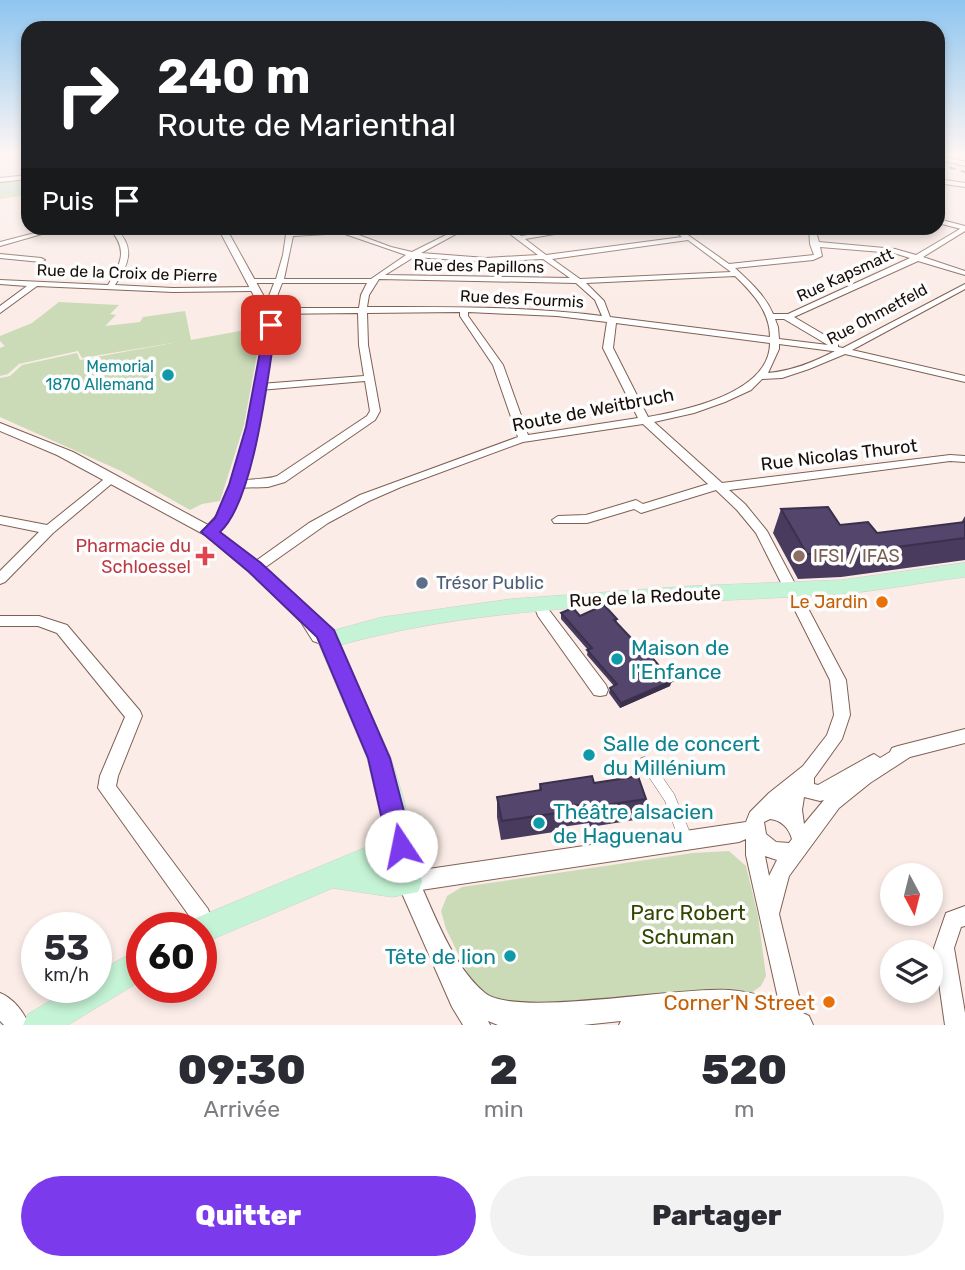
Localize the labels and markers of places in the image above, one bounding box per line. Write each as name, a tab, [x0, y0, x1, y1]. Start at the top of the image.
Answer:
pin	[241, 295, 301, 355]
place label: Memorial 1870 Allemand	[45, 357, 154, 394]
marker: Memorial 1870 Allemand	[160, 367, 176, 383]
place label: Pharmacie du Schloessel	[75, 535, 191, 578]
place label: IFSI / IFAS	[813, 545, 900, 567]
marker: Pharmacie du Schloessel	[197, 548, 213, 564]
marker: IFSI / IFAS	[791, 548, 807, 564]
place label: Trésor Public	[436, 572, 544, 594]
marker: Trésor Public	[414, 575, 430, 591]
place label: Le Jardin	[790, 591, 868, 613]
marker: Le Jardin	[874, 594, 890, 610]
place label: Maison de l'Enfance	[631, 635, 729, 684]
marker: Maison de l'Enfance	[609, 651, 625, 667]
place label: Salle de concert du Millénium	[603, 731, 760, 780]
marker: Salle de concert du Millénium	[581, 747, 597, 763]
place label: Théâtre alsacien de Haguenau	[553, 799, 714, 848]
marker: Théâtre alsacien de Haguenau	[531, 815, 547, 831]
place label: Tête de lion	[385, 944, 496, 969]
marker: Tête de lion	[502, 948, 518, 964]
place label: Corner'N Street	[663, 990, 815, 1015]
marker: Corner'N Street	[821, 994, 837, 1010]

